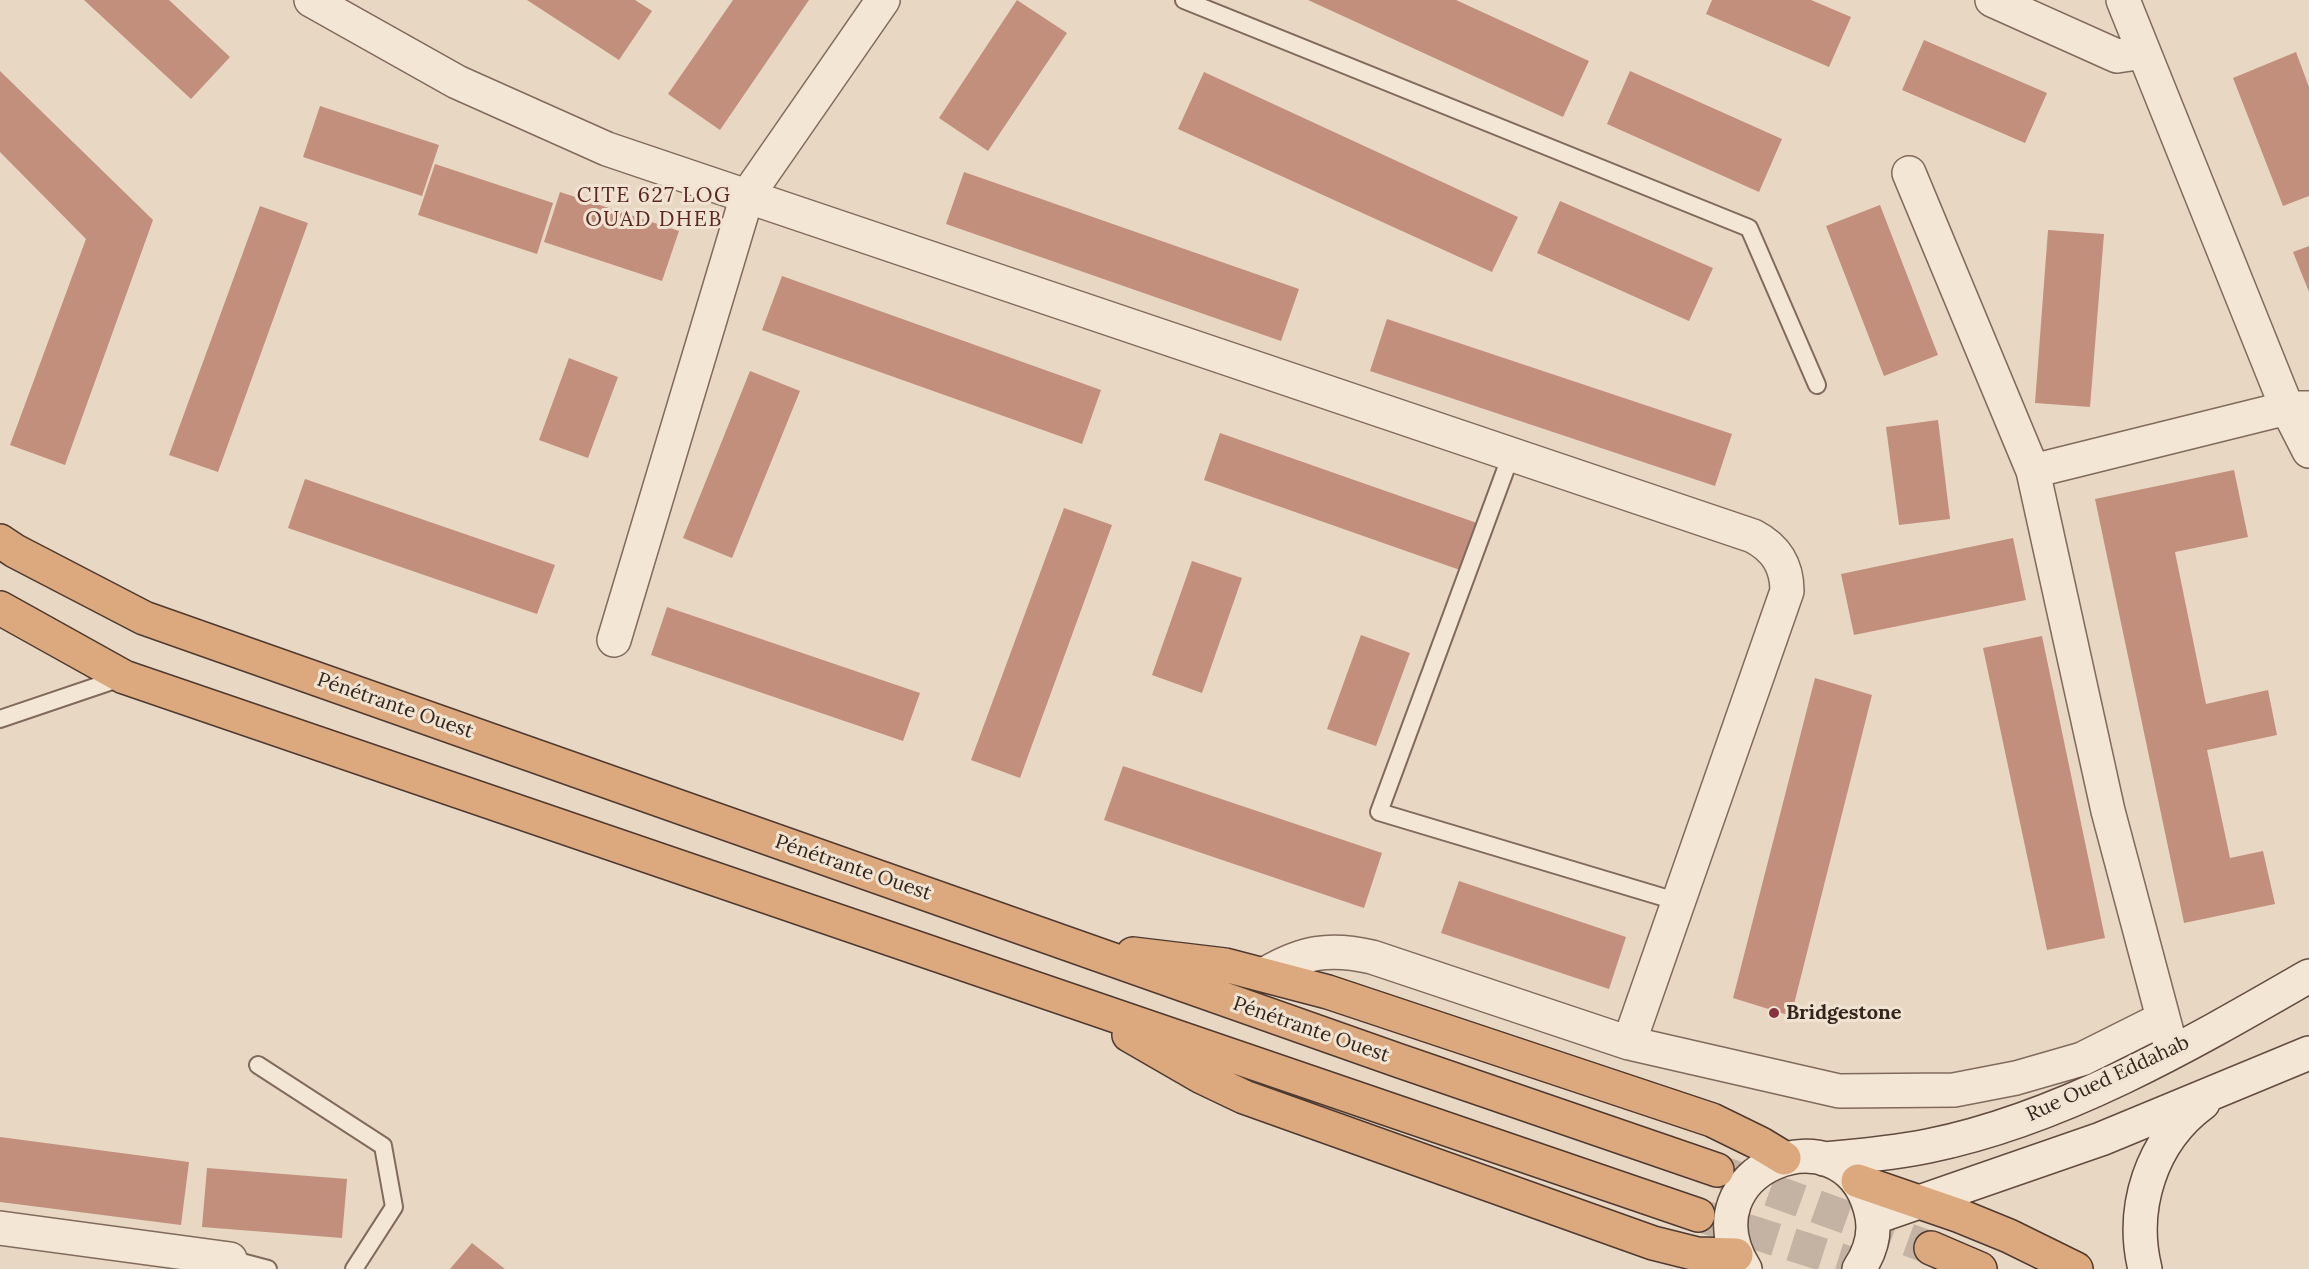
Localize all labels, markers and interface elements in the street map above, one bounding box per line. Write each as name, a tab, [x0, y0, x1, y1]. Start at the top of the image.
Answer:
district label: CITE 627 LOG OUAD DHEB	[577, 183, 731, 233]
street label: Pénétrante Ouest	[314, 668, 476, 744]
street label: Pénétrante Ouest	[772, 830, 934, 906]
street label: Pénétrante Ouest	[1230, 992, 1392, 1068]
place label: Bridgestone	[1786, 1001, 1902, 1025]
marker: Bridgestone	[1767, 1006, 1781, 1020]
street label: Rue Oued Eddahab	[2023, 1031, 2193, 1127]

